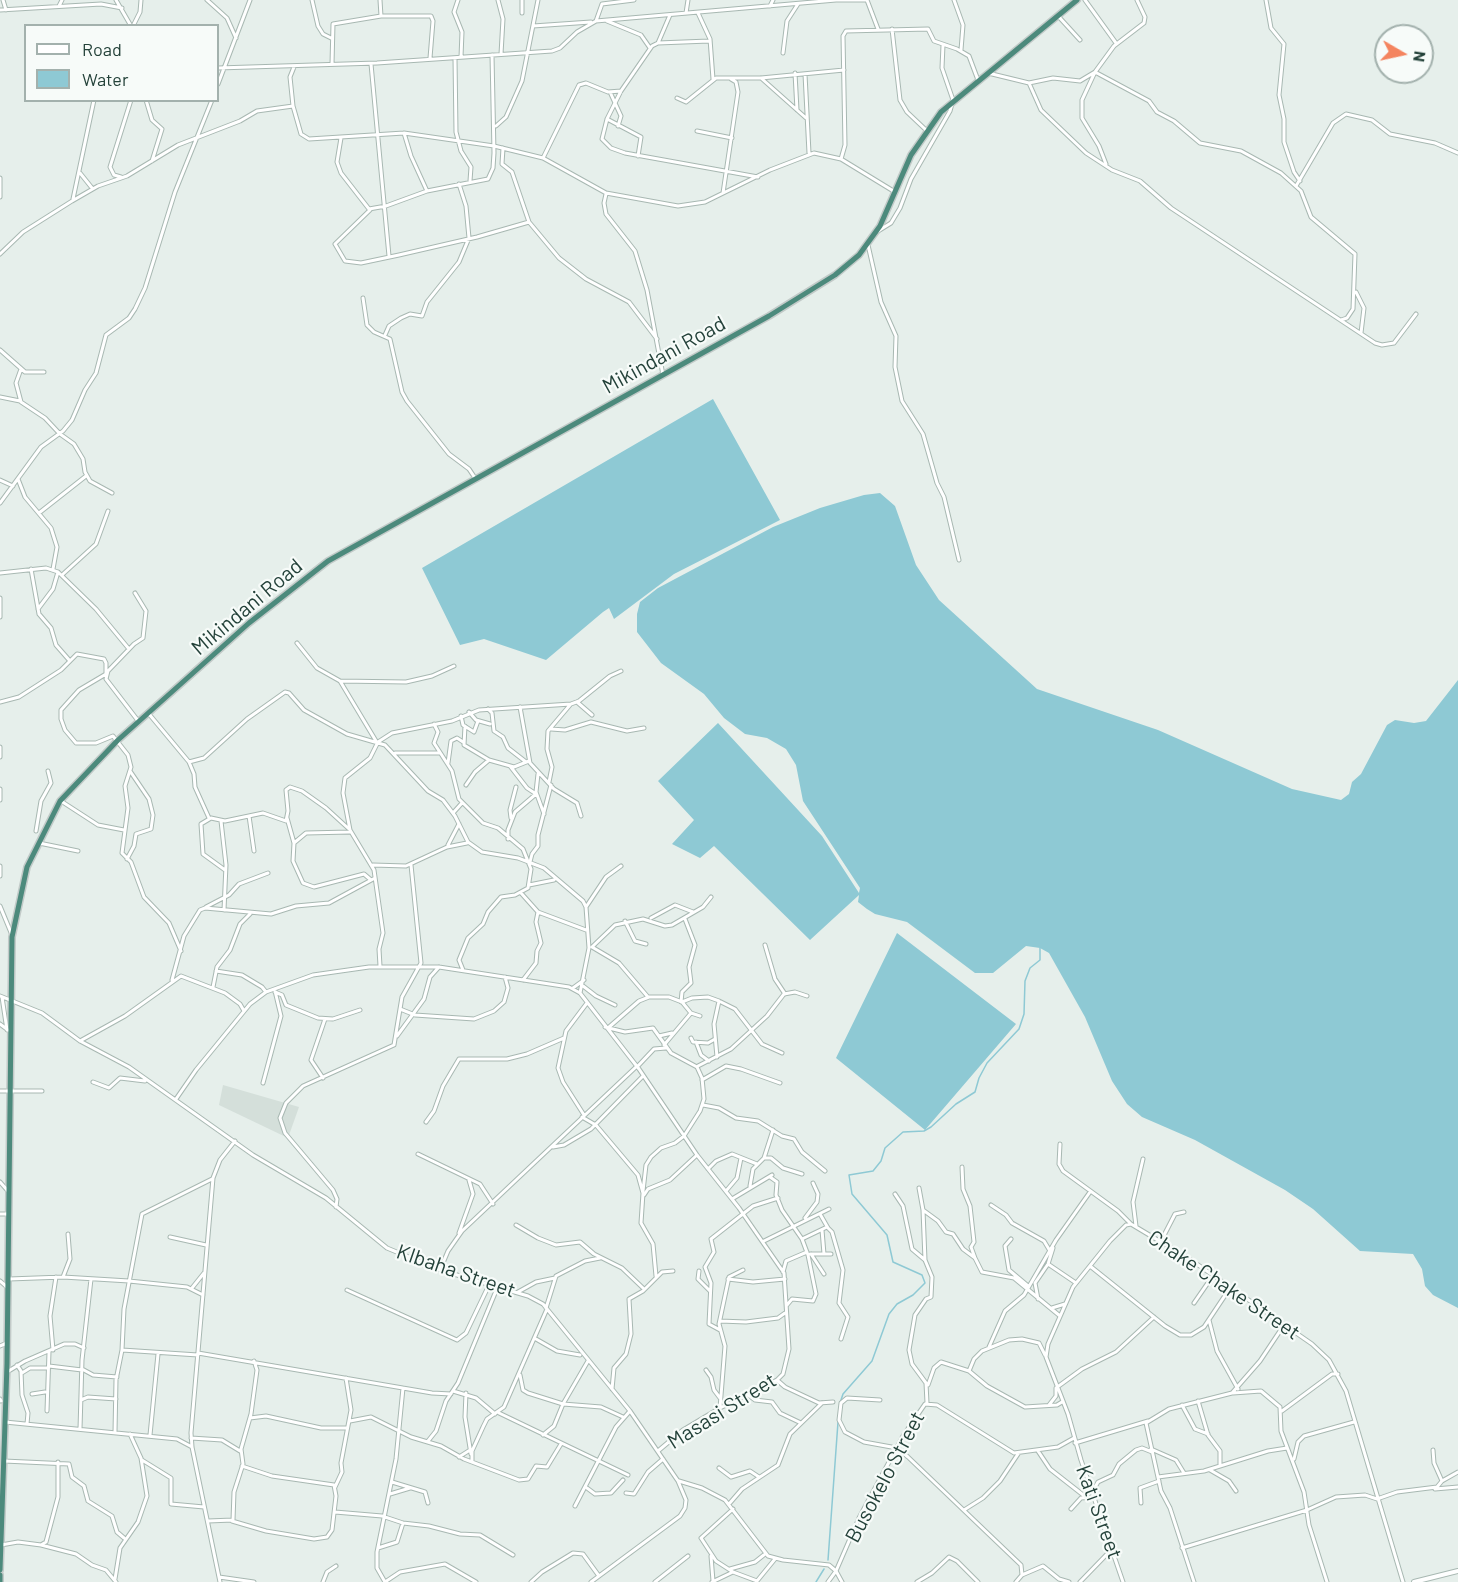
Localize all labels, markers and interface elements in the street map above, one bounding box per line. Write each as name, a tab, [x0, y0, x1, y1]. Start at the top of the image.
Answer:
legend	[24, 24, 219, 102]
north arrow	[1374, 24, 1434, 84]
text: Road	[82, 38, 122, 60]
text: N	[1410, 50, 1431, 63]
text: Water	[82, 68, 129, 90]
street label: Mikindani Road	[598, 311, 730, 399]
street label: Mikindani Road	[186, 553, 308, 661]
street label: Chake Chake Street	[1143, 1225, 1305, 1345]
street label: KIbaha Street	[393, 1239, 519, 1303]
street label: Masasi Street	[663, 1368, 781, 1454]
street label: Busokelo Street	[840, 1407, 930, 1547]
street label: Kati Street	[1070, 1462, 1128, 1562]

